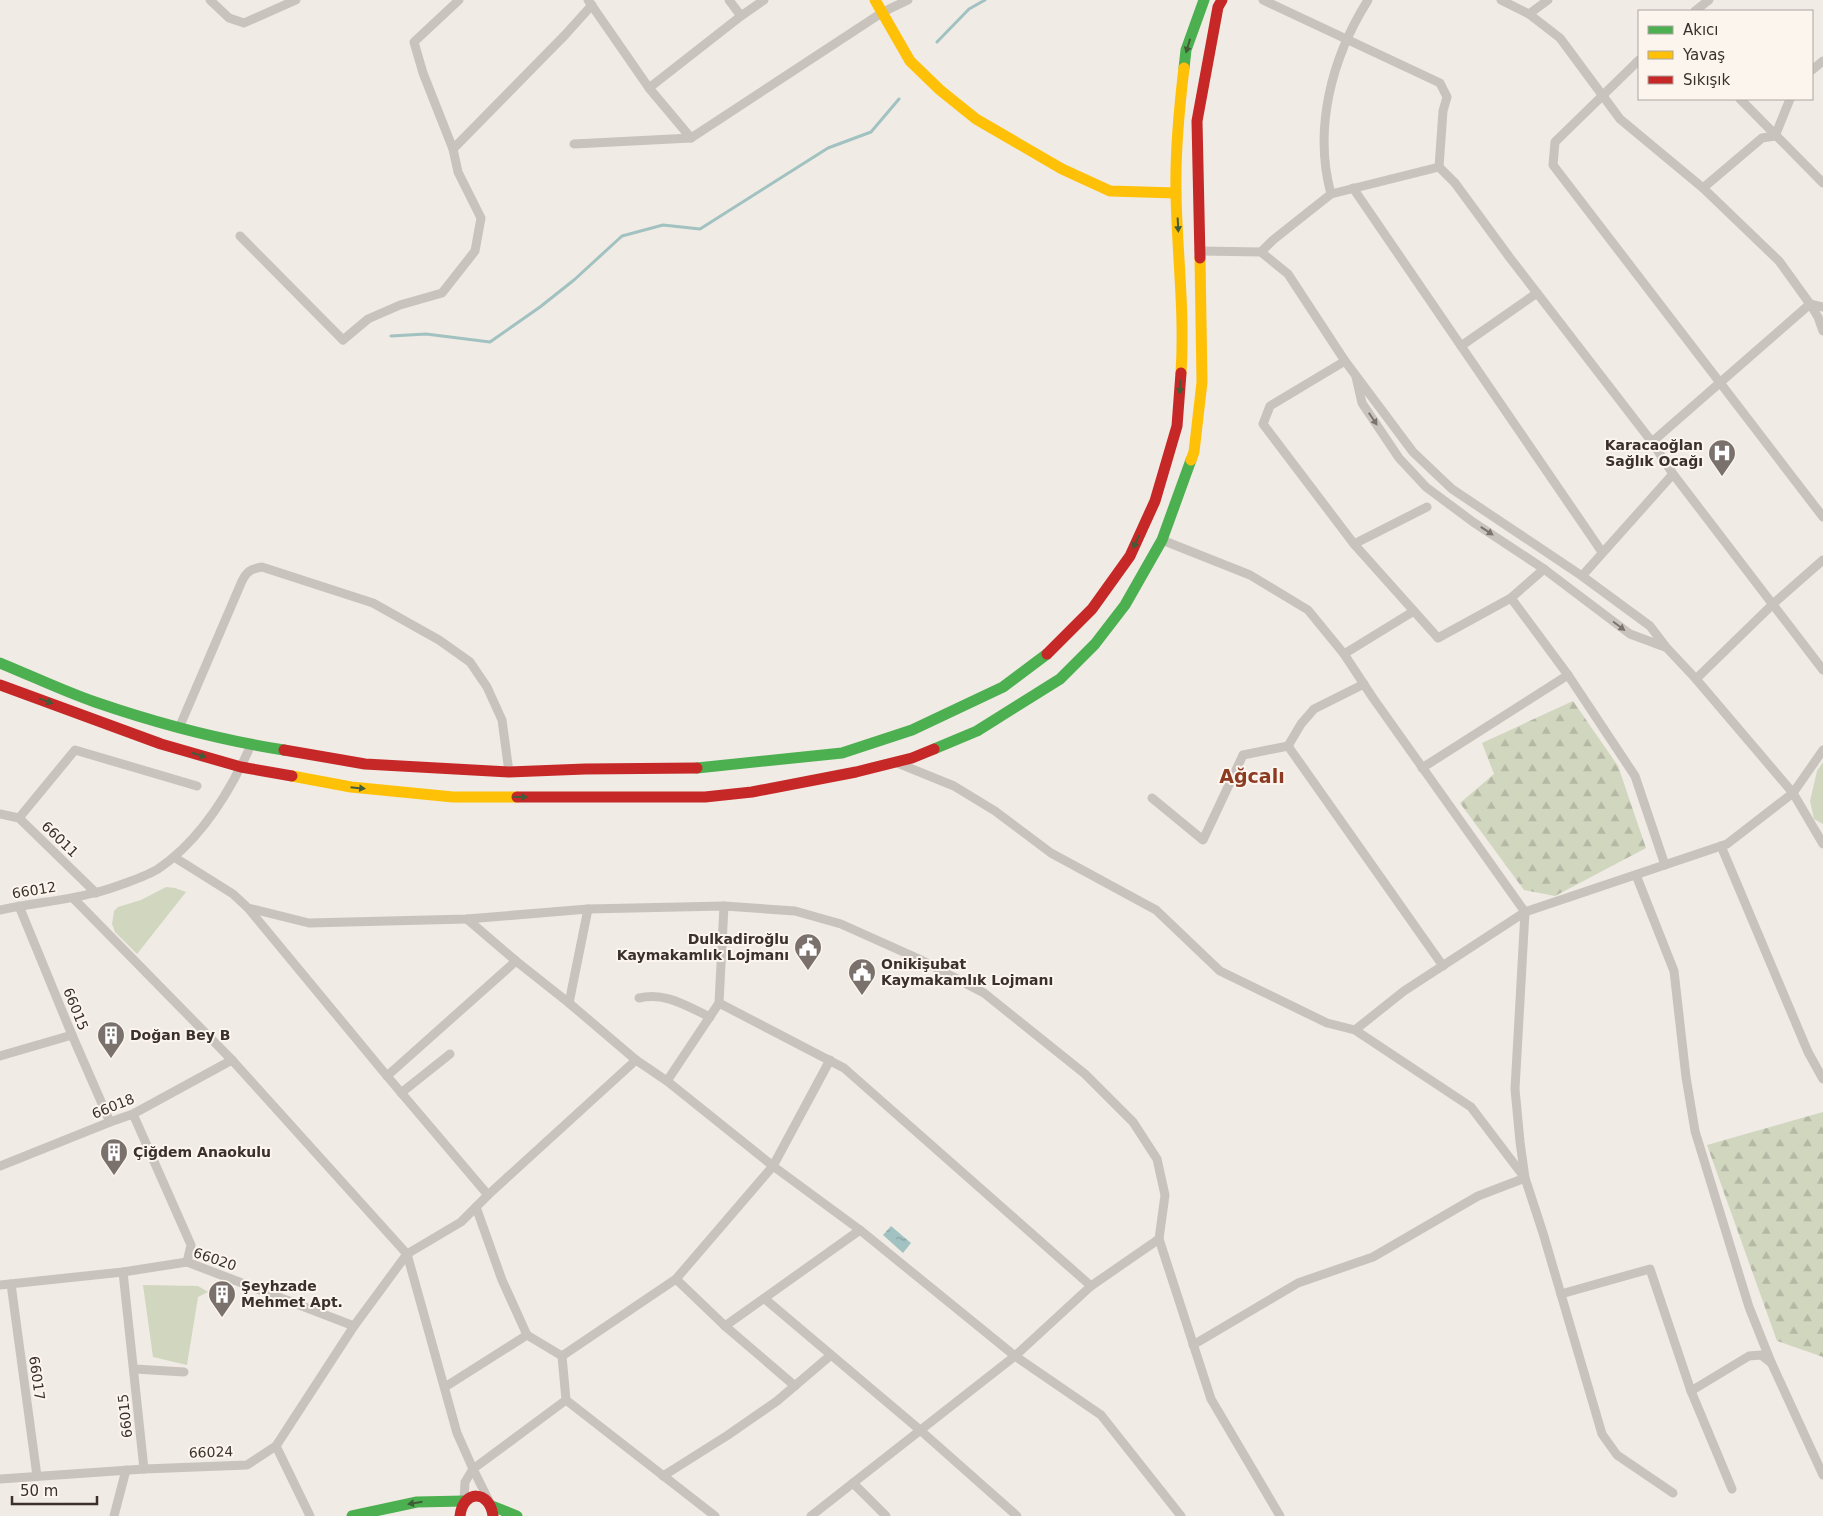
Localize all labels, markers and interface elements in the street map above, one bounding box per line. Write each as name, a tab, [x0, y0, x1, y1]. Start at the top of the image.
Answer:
legend	[1638, 10, 1813, 100]
text: Akıcı	[1683, 21, 1719, 39]
one-way arrow	[1183, 39, 1191, 54]
text: Yavaş	[1682, 46, 1725, 64]
text: Sıkışık	[1683, 71, 1731, 89]
one-way arrow	[1174, 217, 1182, 233]
one-way arrow	[1175, 380, 1183, 396]
one-way arrow	[1368, 412, 1377, 425]
place label: Karacaoğlan Sağlık Ocağı	[1605, 437, 1703, 469]
hospital icon: Karacaoğlan Sağlık Ocağı	[1707, 438, 1737, 477]
one-way arrow	[1480, 527, 1494, 536]
one-way arrow	[1132, 535, 1140, 549]
one-way arrow	[1612, 620, 1625, 631]
one-way arrow	[39, 697, 54, 705]
one-way arrow	[192, 752, 207, 760]
district label: Ağcalı	[1219, 765, 1285, 787]
one-way arrow	[350, 784, 366, 792]
one-way arrow	[512, 793, 528, 801]
street label: 66011	[38, 818, 82, 860]
street label: 66012	[11, 879, 57, 901]
place label: Dulkadiroğlu Kaymakamlık Lojmanı	[617, 931, 789, 963]
public building icon: Dulkadiroğlu Kaymakamlık Lojmanı	[793, 932, 823, 971]
place label: Onikişubat Kaymakamlık Lojmanı	[881, 956, 1053, 988]
public building icon: Onikişubat Kaymakamlık Lojmanı	[847, 957, 877, 996]
street label: 66015	[60, 985, 92, 1033]
building icon: Doğan Bey B	[96, 1020, 126, 1059]
place label: Doğan Bey B	[130, 1027, 230, 1043]
street label: 66018	[89, 1090, 137, 1122]
building icon: Çiğdem Anaokulu	[99, 1137, 129, 1176]
place label: Çiğdem Anaokulu	[133, 1144, 271, 1160]
street label: 66020	[191, 1244, 239, 1274]
place label: Şeyhzade Mehmet Apt.	[241, 1278, 343, 1310]
building icon: Şeyhzade Mehmet Apt.	[207, 1279, 237, 1318]
street label: 66017	[26, 1355, 48, 1401]
street label: 66015	[115, 1393, 135, 1439]
street label: 66024	[188, 1443, 234, 1461]
scale bar	[12, 1474, 98, 1506]
text: 50 m	[20, 1482, 58, 1500]
one-way arrow	[407, 1499, 423, 1507]

